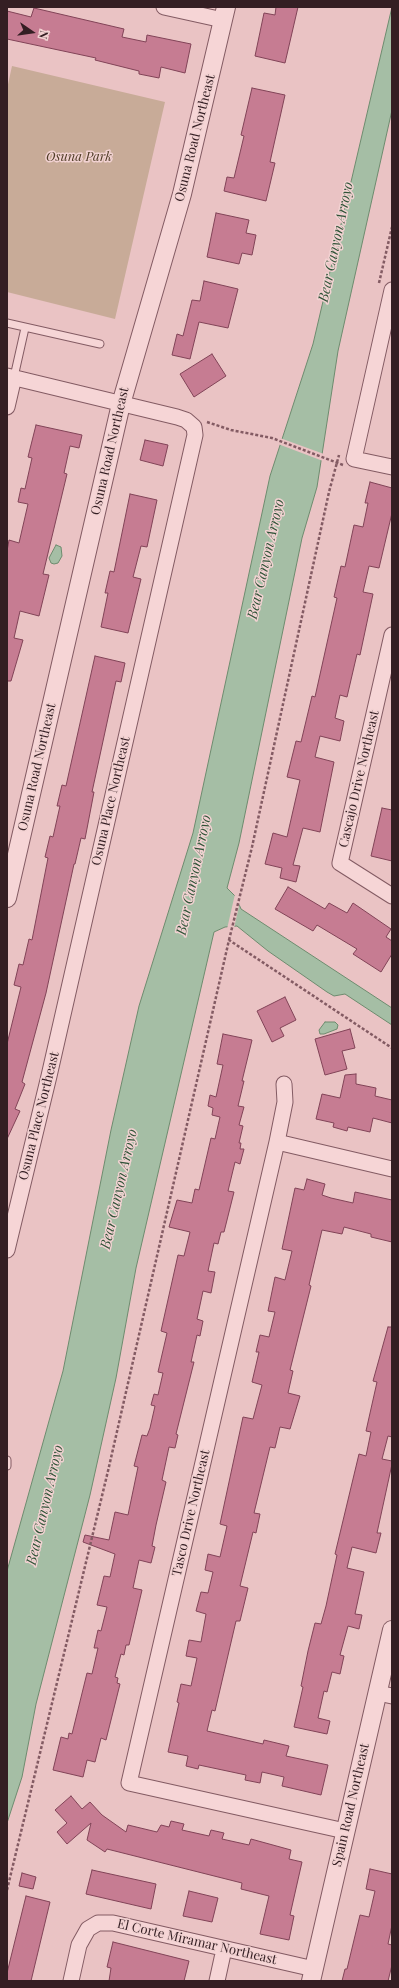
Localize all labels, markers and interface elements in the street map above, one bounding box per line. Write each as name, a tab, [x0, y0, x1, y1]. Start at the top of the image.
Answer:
north arrow	[12, 12, 52, 52]
text: N	[36, 29, 52, 40]
street label: Osuna Road Northeast	[172, 73, 218, 203]
park label: Osuna Park	[46, 149, 112, 165]
water label: Bear Canyon Arroyo	[315, 180, 357, 304]
street label: Osuna Road Northeast	[88, 385, 132, 517]
water label: Bear Canyon Arroyo	[244, 497, 288, 621]
street label: Osuna Road Northeast	[15, 701, 59, 833]
street label: Cascajo Drive Northeast	[336, 709, 382, 849]
street label: Osuna Place Northeast	[89, 735, 133, 867]
water label: Bear Canyon Arroyo	[173, 813, 215, 937]
street label: Osuna Place Northeast	[15, 1050, 63, 1182]
water label: Bear Canyon Arroyo	[97, 1127, 141, 1251]
water label: Bear Canyon Arroyo	[23, 1443, 67, 1567]
street label: Tasco Drive Northeast	[169, 1448, 213, 1578]
street label: Spain Road Northeast	[329, 1742, 373, 1868]
street label: El Corte Miramar Northeast	[116, 1916, 278, 1968]

